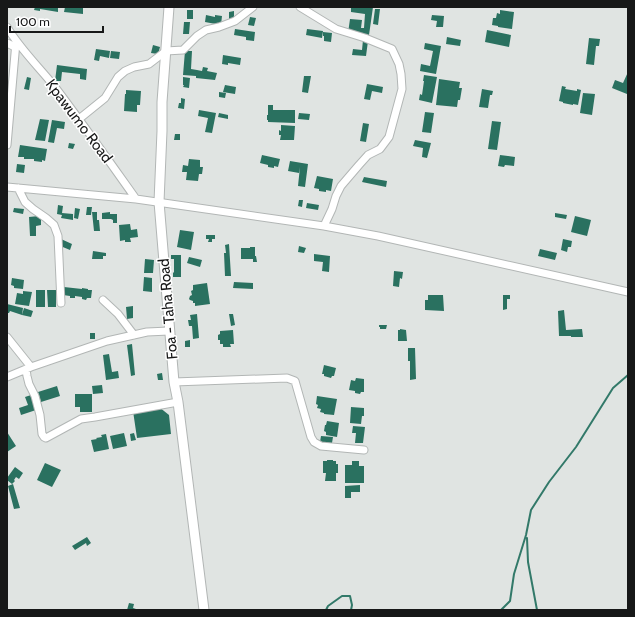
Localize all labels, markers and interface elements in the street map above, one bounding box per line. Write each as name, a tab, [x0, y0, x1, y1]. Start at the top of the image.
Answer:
scale bar	[10, 8, 103, 34]
text: 100 m	[16, 14, 50, 29]
street label: Kpawumo Road	[42, 76, 116, 166]
street label: Foa - Taha Road	[155, 258, 181, 360]

